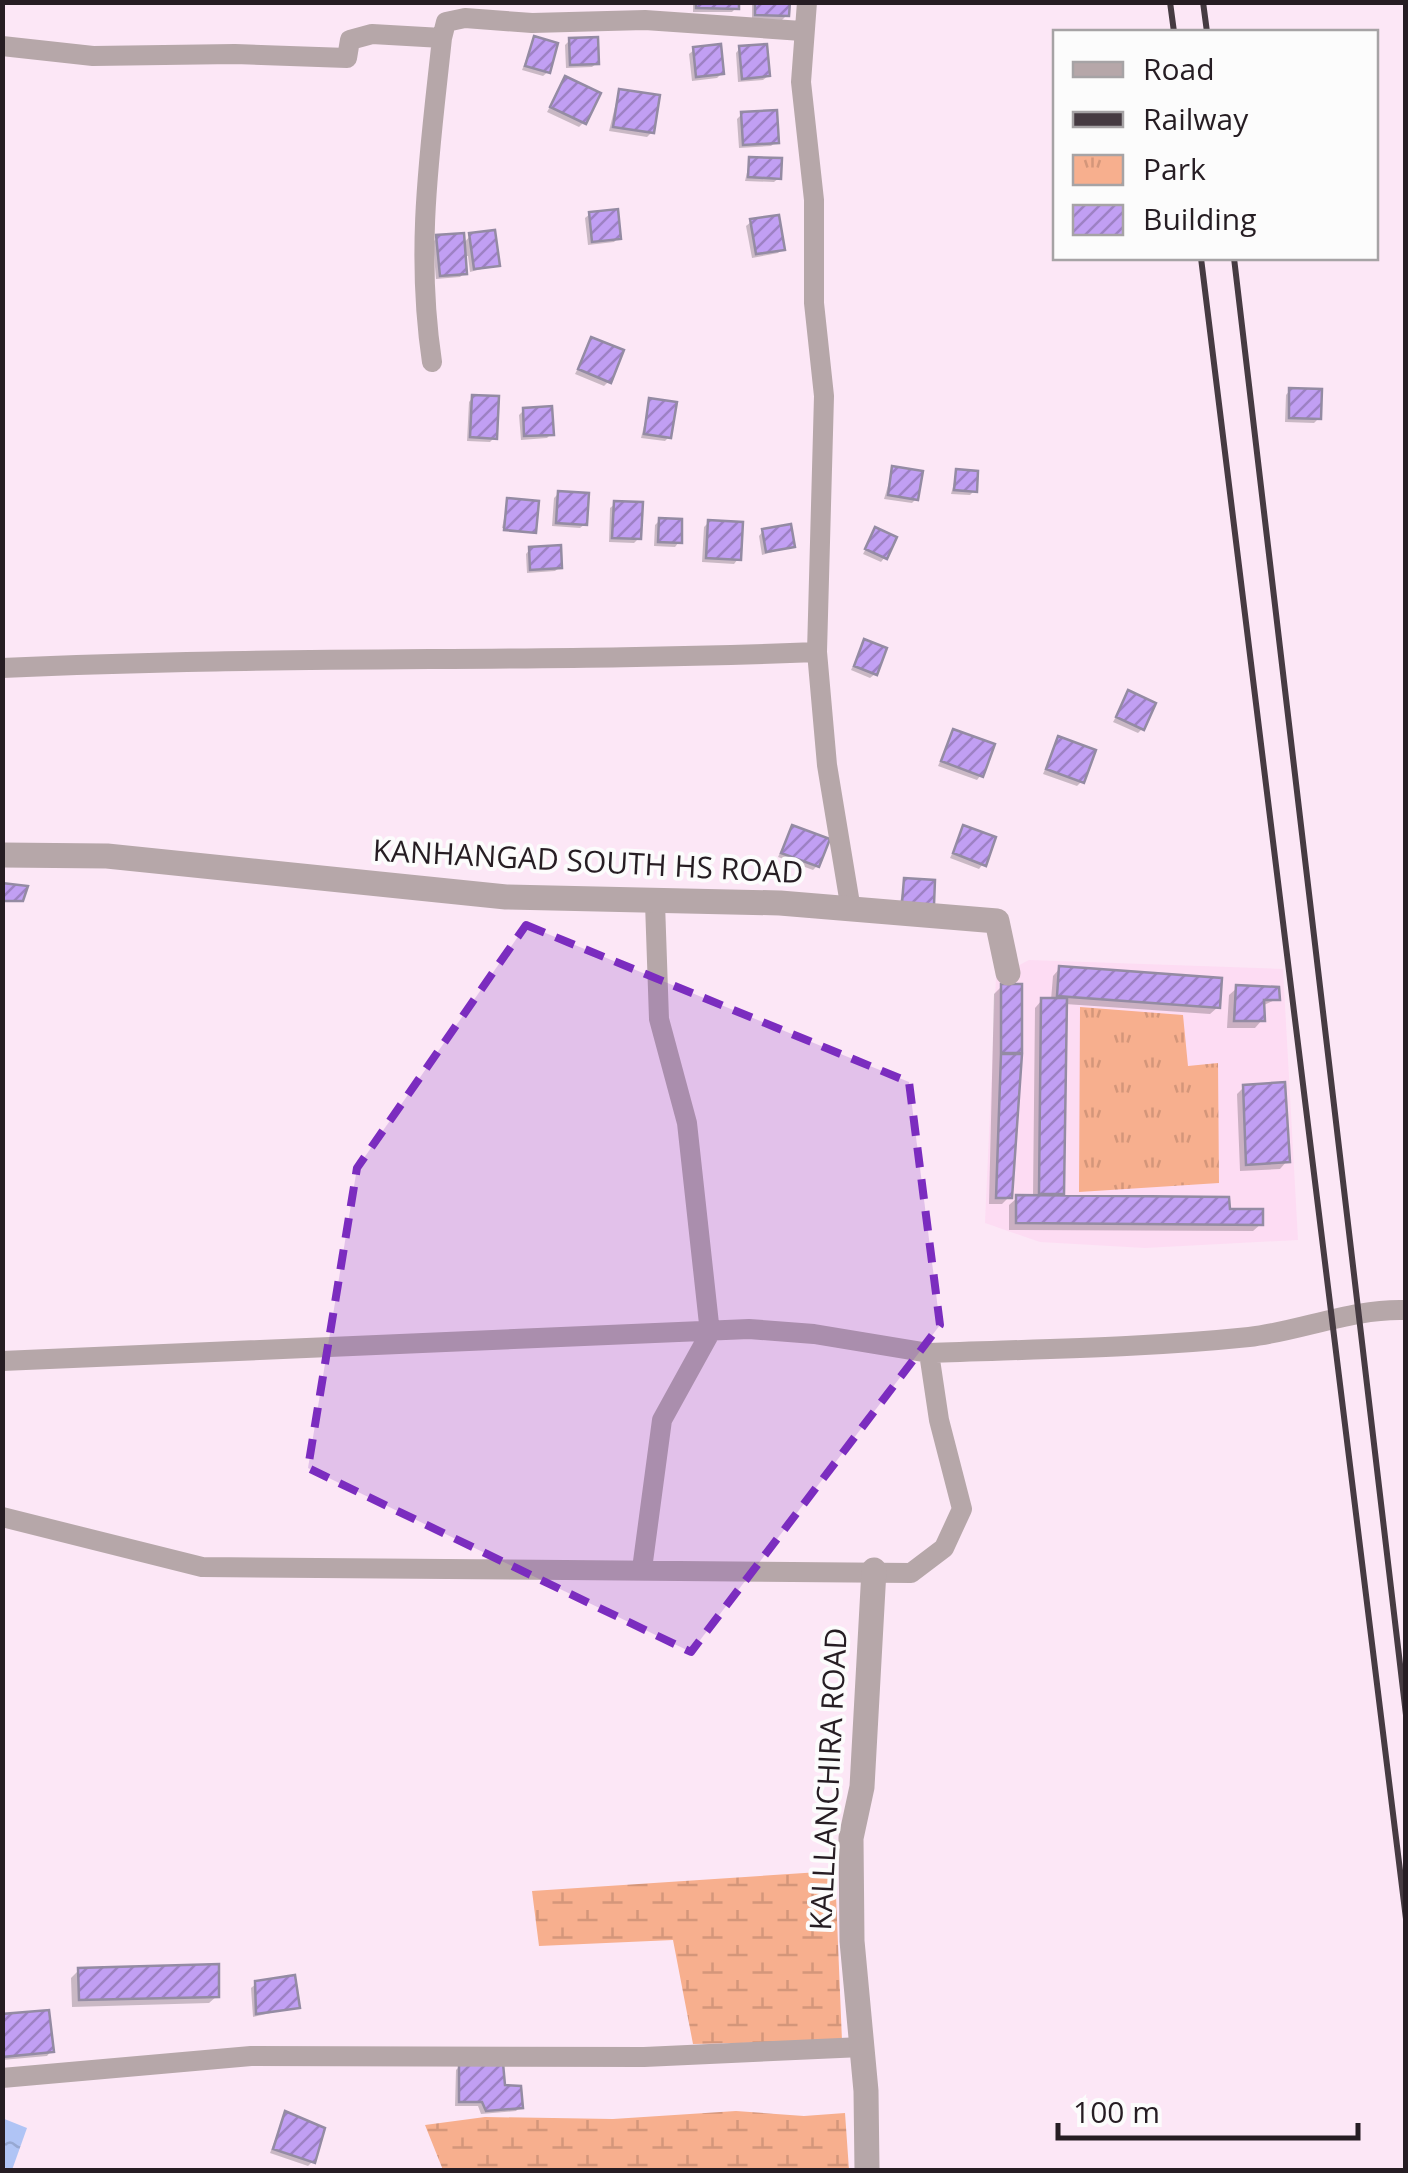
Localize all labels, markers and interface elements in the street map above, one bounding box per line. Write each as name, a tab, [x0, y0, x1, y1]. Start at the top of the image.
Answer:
legend	[1053, 30, 1378, 260]
text: Road	[1143, 48, 1215, 89]
text: Railway	[1143, 98, 1249, 139]
text: Park	[1143, 148, 1206, 189]
text: Building	[1143, 198, 1257, 239]
street label: KANHANGAD SOUTH HS ROAD	[372, 829, 804, 892]
street label: KALLLANCHIRA ROAD	[799, 1626, 856, 1931]
scale bar	[1058, 2078, 1358, 2140]
text: 100 m	[1073, 2091, 1160, 2132]

